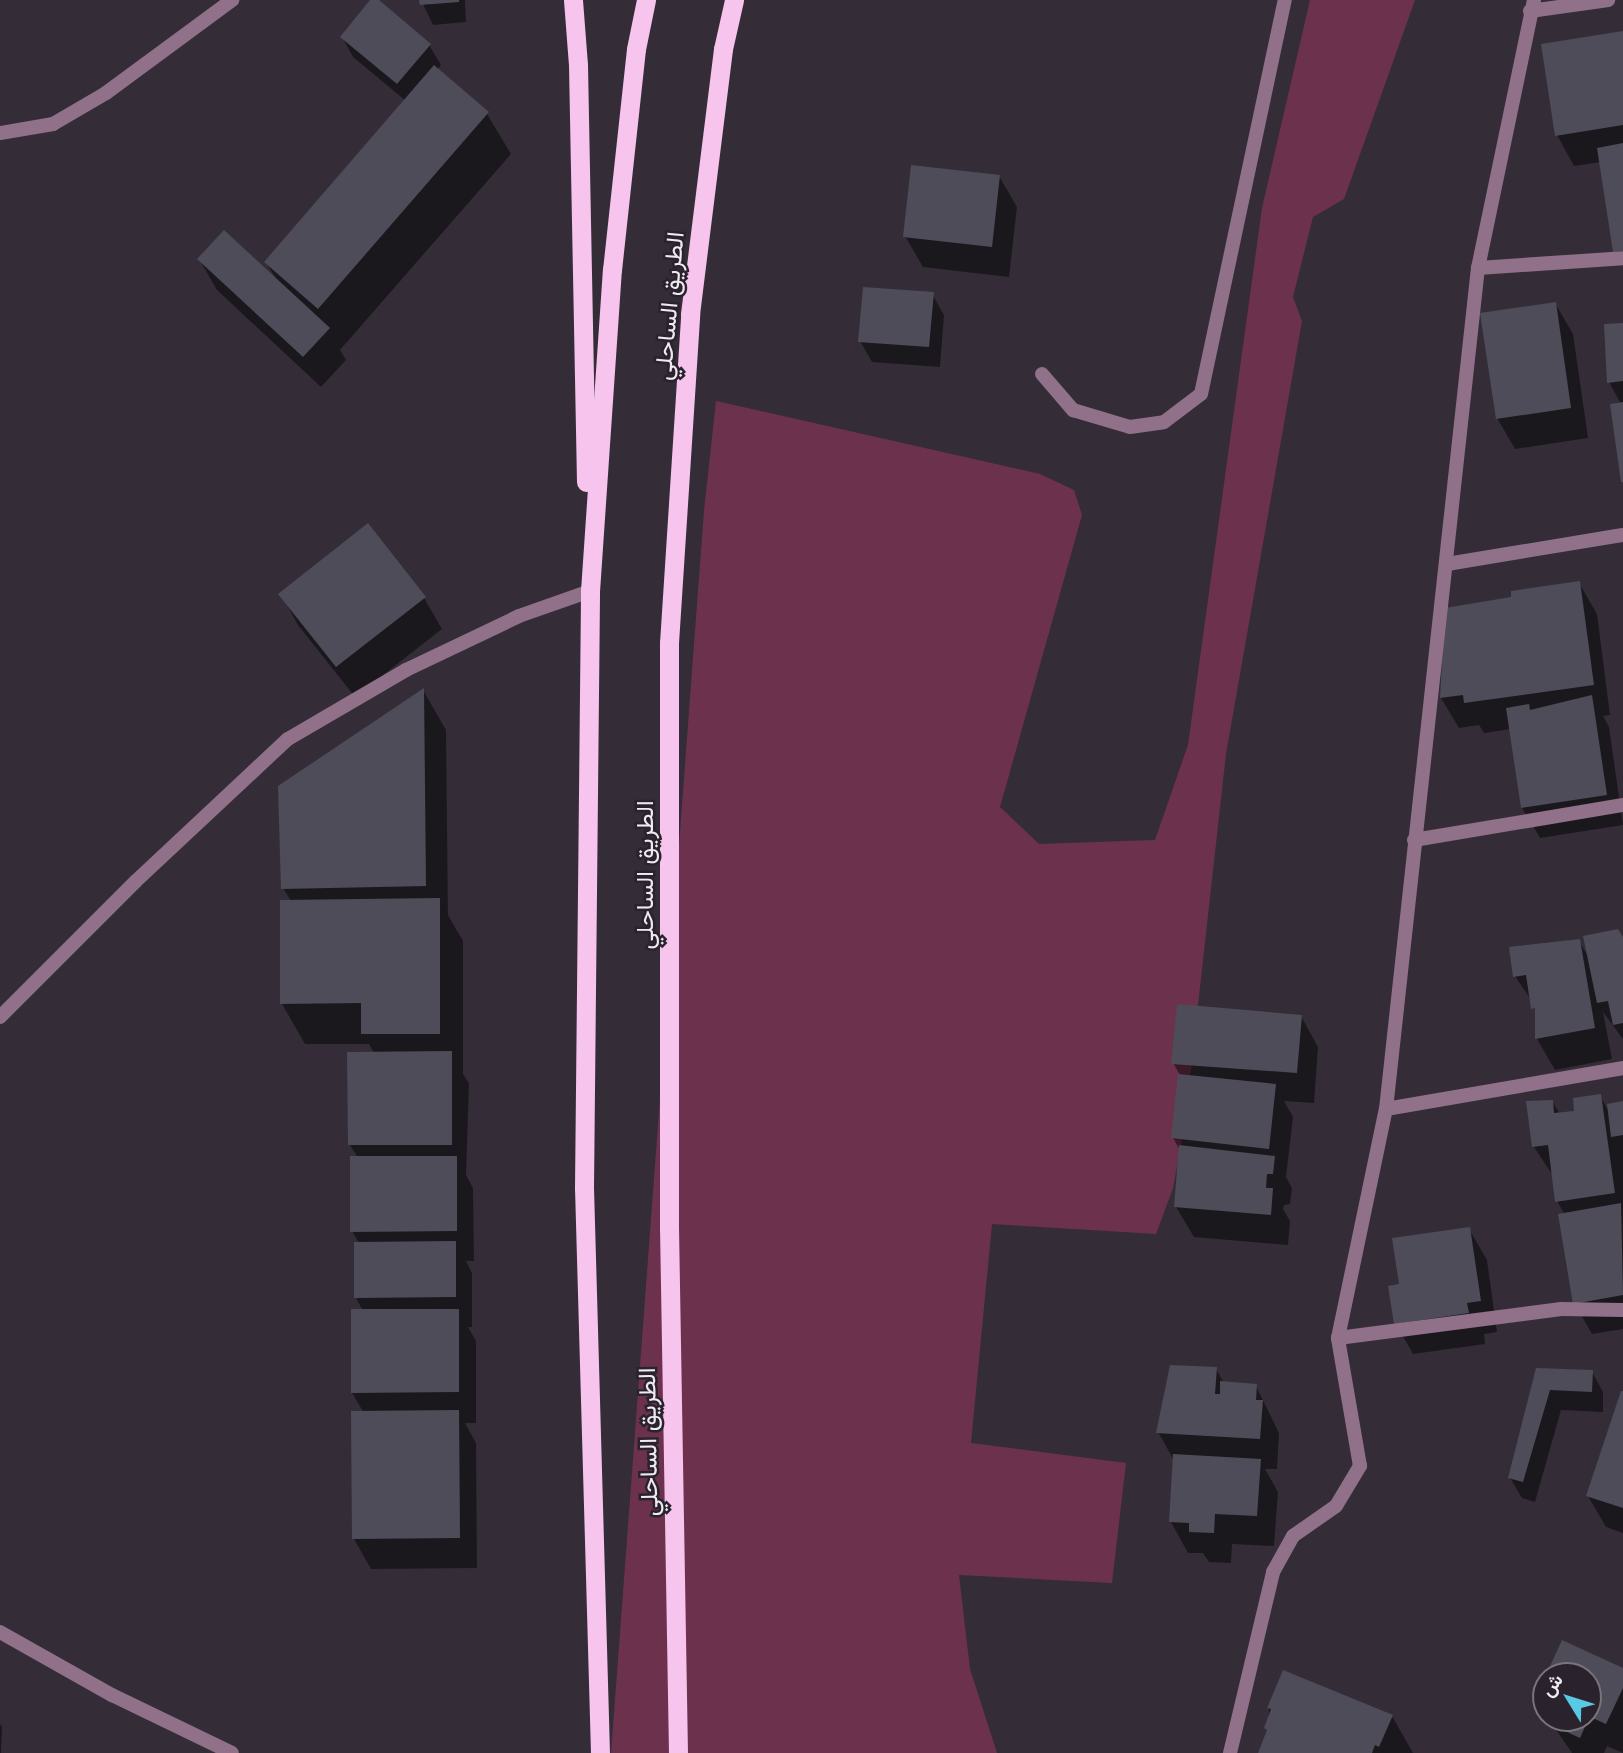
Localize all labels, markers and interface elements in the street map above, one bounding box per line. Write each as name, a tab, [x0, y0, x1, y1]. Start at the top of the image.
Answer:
street label: الطريق الساحلي	[648, 231, 690, 381]
street label: الطريق الساحلي	[631, 801, 659, 949]
street label: الطريق الساحلي	[632, 1367, 664, 1517]
north arrow	[1532, 1662, 1602, 1732]
text: ش	[1536, 1670, 1567, 1700]

